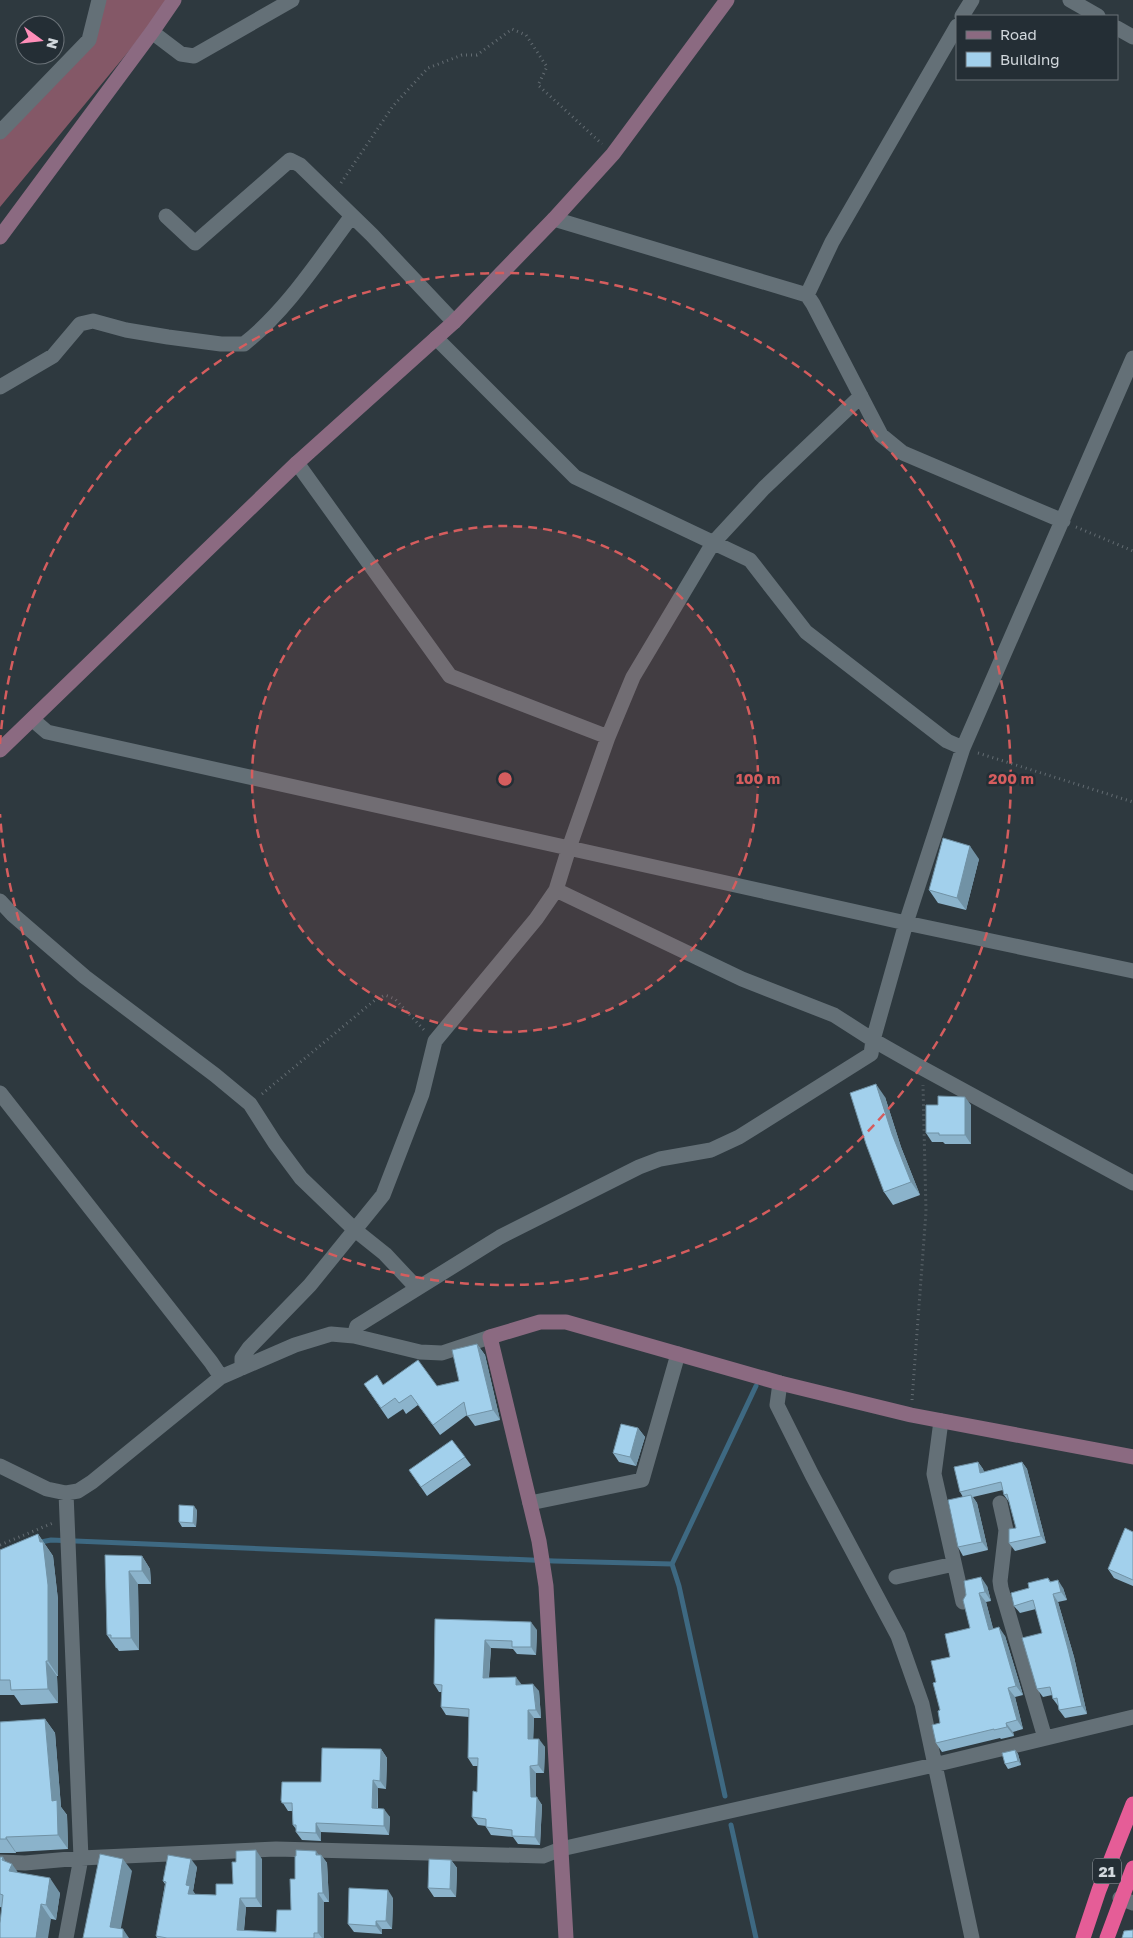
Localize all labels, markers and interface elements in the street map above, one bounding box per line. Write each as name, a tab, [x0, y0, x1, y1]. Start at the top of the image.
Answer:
north arrow	[15, 15, 65, 65]
legend	[956, 15, 1118, 80]
text: Road	[1000, 25, 1037, 43]
text: N	[43, 36, 63, 51]
text: Building	[1000, 50, 1060, 68]
text: 100 m	[736, 769, 780, 787]
text: 200 m	[988, 769, 1034, 787]
centre of rings	[496, 770, 514, 788]
road number: 21	[1093, 1858, 1121, 1884]

